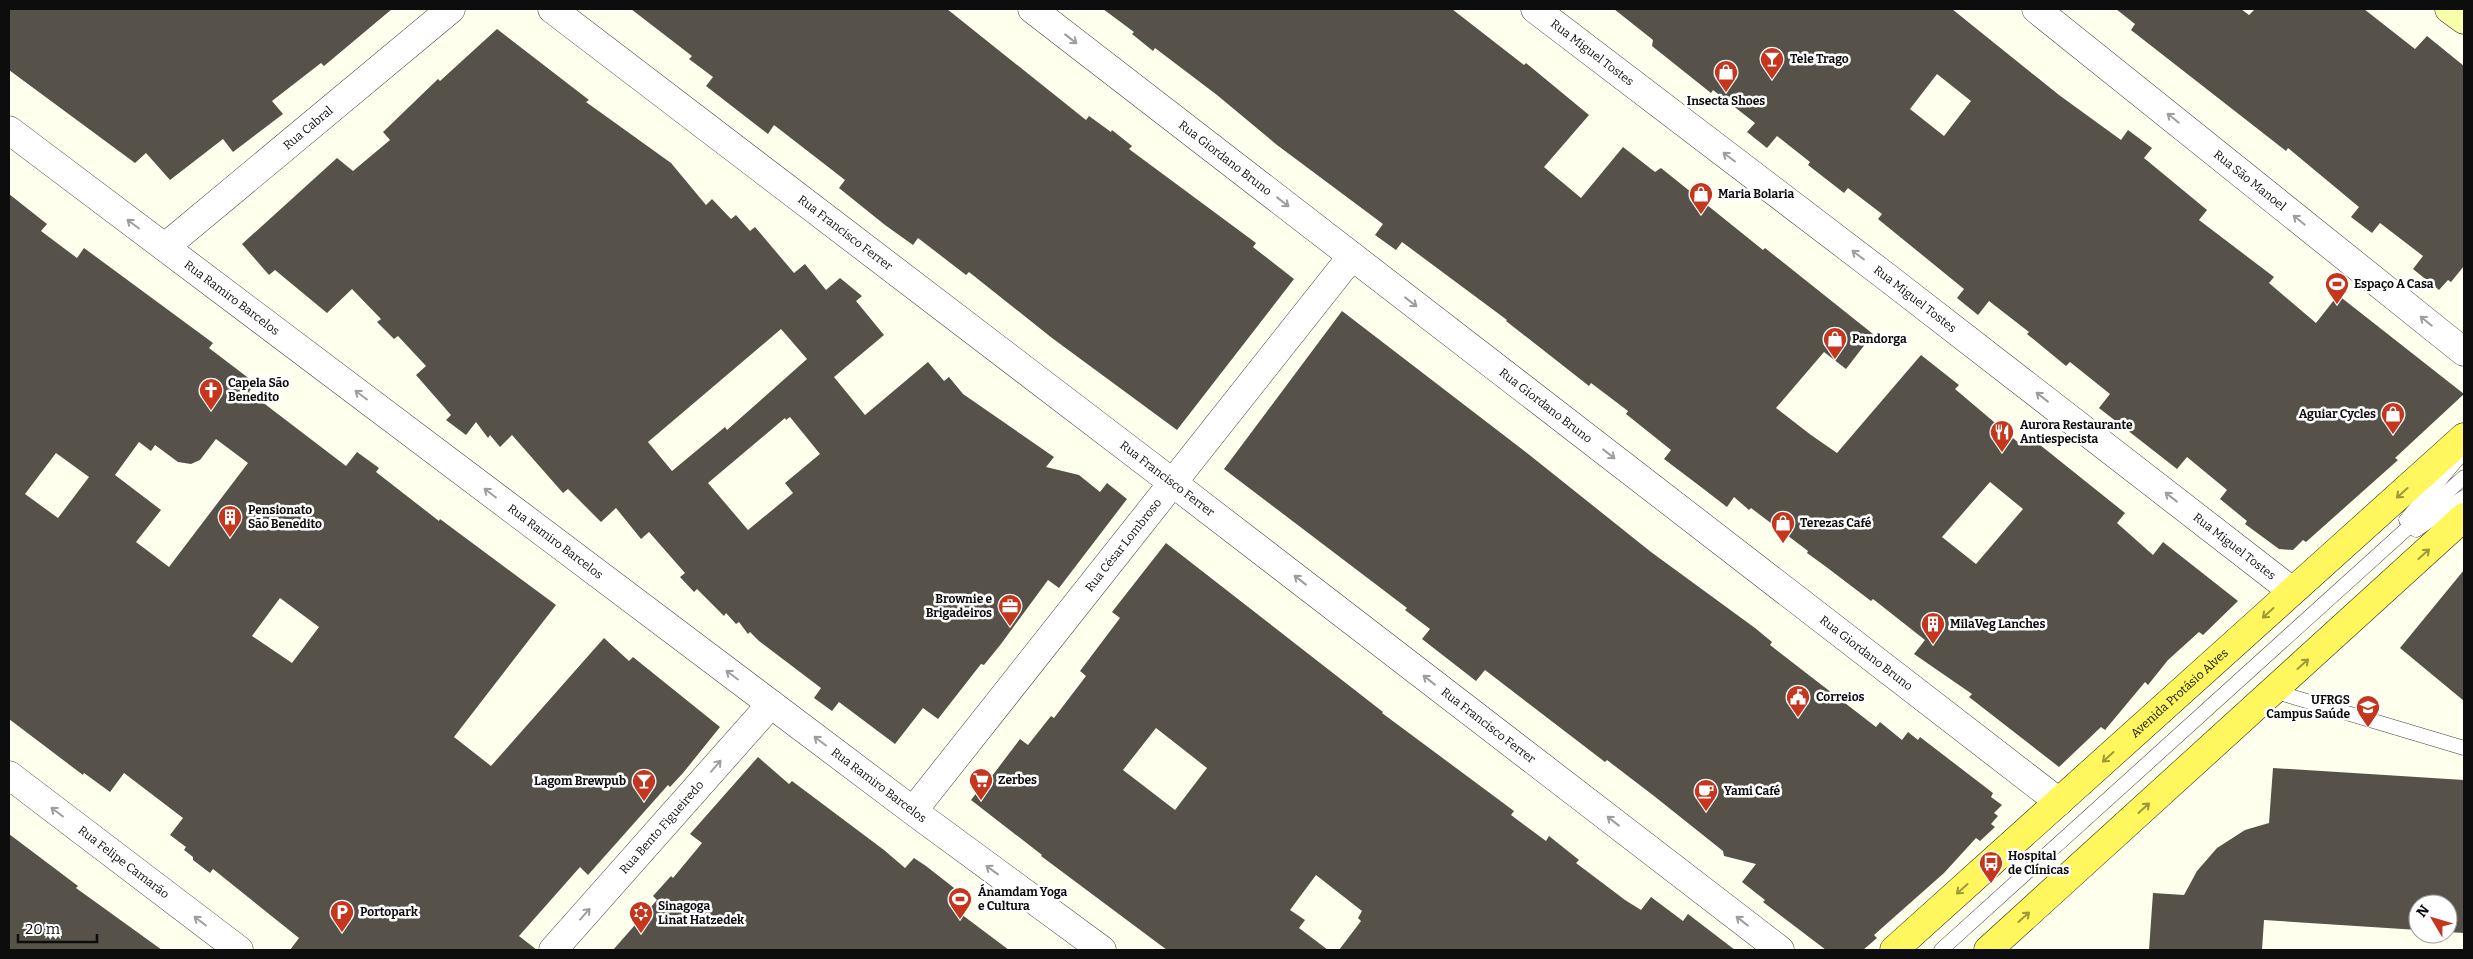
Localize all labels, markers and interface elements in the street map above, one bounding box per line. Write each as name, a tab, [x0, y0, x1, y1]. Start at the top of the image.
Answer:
street label: Rua Miguel Tostes	[1548, 17, 1637, 89]
one-way arrow	[1064, 33, 1077, 44]
bar icon: Tele Trago	[1759, 46, 1785, 80]
place label: Tele Trago	[1790, 52, 1849, 66]
shop icon: Insecta Shoes	[1713, 59, 1739, 93]
place label: Insecta Shoes	[1687, 94, 1765, 108]
street label: Rua Cabral	[280, 103, 336, 153]
one-way arrow	[2166, 113, 2179, 124]
street label: Rua Giordano Bruno	[1176, 118, 1274, 198]
street label: Rua São Manoel	[2211, 147, 2289, 214]
one-way arrow	[1722, 152, 1736, 162]
shop icon: Maria Bolaria	[1688, 181, 1714, 215]
place label: Maria Bolaria	[1718, 187, 1795, 201]
street label: Rua Francisco Ferrer	[795, 192, 896, 274]
one-way arrow	[1276, 197, 1289, 208]
one-way arrow	[2293, 214, 2306, 225]
one-way arrow	[127, 218, 140, 229]
one-way arrow	[1852, 250, 1865, 261]
street label: Rua Ramiro Barcelos	[182, 258, 282, 338]
street label: Rua Miguel Tostes	[1871, 263, 1959, 335]
sports icon: Espaço A Casa	[2324, 271, 2350, 305]
place label: Espaço A Casa	[2354, 277, 2434, 291]
one-way arrow	[1404, 296, 1417, 307]
one-way arrow	[2420, 316, 2433, 327]
shop icon: Pandorga	[1822, 326, 1848, 360]
place label: Pandorga	[1852, 332, 1907, 346]
street label: Rua Giordano Bruno	[1496, 365, 1595, 446]
place label: Capela São Benedito	[228, 376, 289, 404]
church icon: Capela São Benedito	[198, 377, 224, 411]
one-way arrow	[354, 390, 368, 400]
one-way arrow	[2036, 392, 2049, 403]
shop icon: Aguiar Cycles	[2380, 401, 2406, 435]
place label: Aguiar Cycles	[2299, 407, 2376, 421]
place label: Aurora Restaurante Antiespecista	[2020, 418, 2133, 446]
restaurant icon: Aurora Restaurante Antiespecista	[1989, 419, 2015, 453]
street label: Rua Francisco Ferrer	[1117, 438, 1218, 520]
one-way arrow	[1602, 449, 1615, 460]
one-way arrow	[2395, 487, 2408, 499]
one-way arrow	[483, 488, 497, 498]
one-way arrow	[2165, 491, 2178, 502]
street label: Rua César Lombroso	[1082, 496, 1164, 594]
street label: Rua Ramiro Barcelos	[505, 501, 606, 582]
place label: Pensionato São Benedito	[248, 503, 322, 531]
building icon: Pensionato São Benedito	[217, 504, 243, 538]
shop icon: Terezas Café	[1770, 510, 1796, 544]
street label: Rua Miguel Tostes	[2190, 510, 2279, 583]
place label: Terezas Café	[1800, 516, 1872, 530]
one-way arrow	[2417, 548, 2430, 560]
one-way arrow	[1294, 575, 1307, 586]
place label: Brownie e Brigadeiros	[926, 592, 992, 620]
office icon: Brownie e Brigadeiros	[997, 593, 1023, 627]
one-way arrow	[2261, 607, 2274, 619]
building icon: MilaVeg Lanches	[1920, 611, 1946, 645]
street label: Rua Giordano Bruno	[1817, 613, 1916, 694]
place label: MilaVeg Lanches	[1950, 617, 2045, 631]
street label: Avenida Protásio Alves	[2128, 646, 2231, 741]
one-way arrow	[2297, 658, 2310, 669]
one-way arrow	[725, 670, 739, 680]
one-way arrow	[1423, 674, 1436, 685]
public building icon: Correios	[1785, 684, 1811, 718]
street label: Rua Francisco Ferrer	[1438, 685, 1539, 767]
place label: Correios	[1816, 690, 1865, 704]
place label: UFRGS Campus Saúde	[2266, 693, 2350, 721]
school or university icon: UFRGS Campus Saúde	[2355, 694, 2381, 728]
one-way arrow	[814, 736, 827, 747]
street label: Rua Ramiro Barcelos	[828, 745, 929, 826]
one-way arrow	[2102, 751, 2115, 763]
one-way arrow	[711, 759, 722, 772]
supermarket icon: Zerbes	[968, 767, 994, 801]
bar icon: Lagom Brewpub	[631, 768, 657, 802]
place label: Zerbes	[998, 773, 1037, 787]
place label: Lagom Brewpub	[534, 774, 626, 788]
street label: Rua Bento Figueiredo	[617, 778, 707, 877]
cafe icon: Yami Café	[1693, 778, 1719, 812]
place label: Yami Café	[1724, 784, 1781, 798]
one-way arrow	[2137, 802, 2150, 814]
one-way arrow	[51, 806, 64, 817]
one-way arrow	[1607, 816, 1620, 827]
street label: Rua Felipe Camarão	[75, 823, 172, 901]
place label: Hospital de Clínicas	[2008, 849, 2069, 877]
bus stop icon: Hospital de Clínicas	[1978, 850, 2004, 884]
one-way arrow	[986, 864, 999, 875]
place label: Ánamdam Yoga e Cultura	[978, 883, 1068, 913]
one-way arrow	[1955, 883, 1968, 895]
sports icon: Ánamdam Yoga e Cultura	[947, 886, 973, 920]
north arrow	[2408, 894, 2458, 944]
parking icon: Portopark	[329, 899, 355, 933]
place label: Sinagoga Linat Hatzedek	[658, 899, 745, 927]
synagogue icon: Sinagoga Linat Hatzedek	[628, 900, 654, 934]
text: N	[2413, 902, 2433, 921]
place label: Portopark	[360, 905, 419, 919]
one-way arrow	[580, 907, 591, 920]
one-way arrow	[2017, 911, 2030, 923]
scale bar	[18, 912, 96, 944]
one-way arrow	[194, 915, 207, 926]
one-way arrow	[1736, 915, 1749, 926]
text: 20 m	[25, 920, 61, 938]

